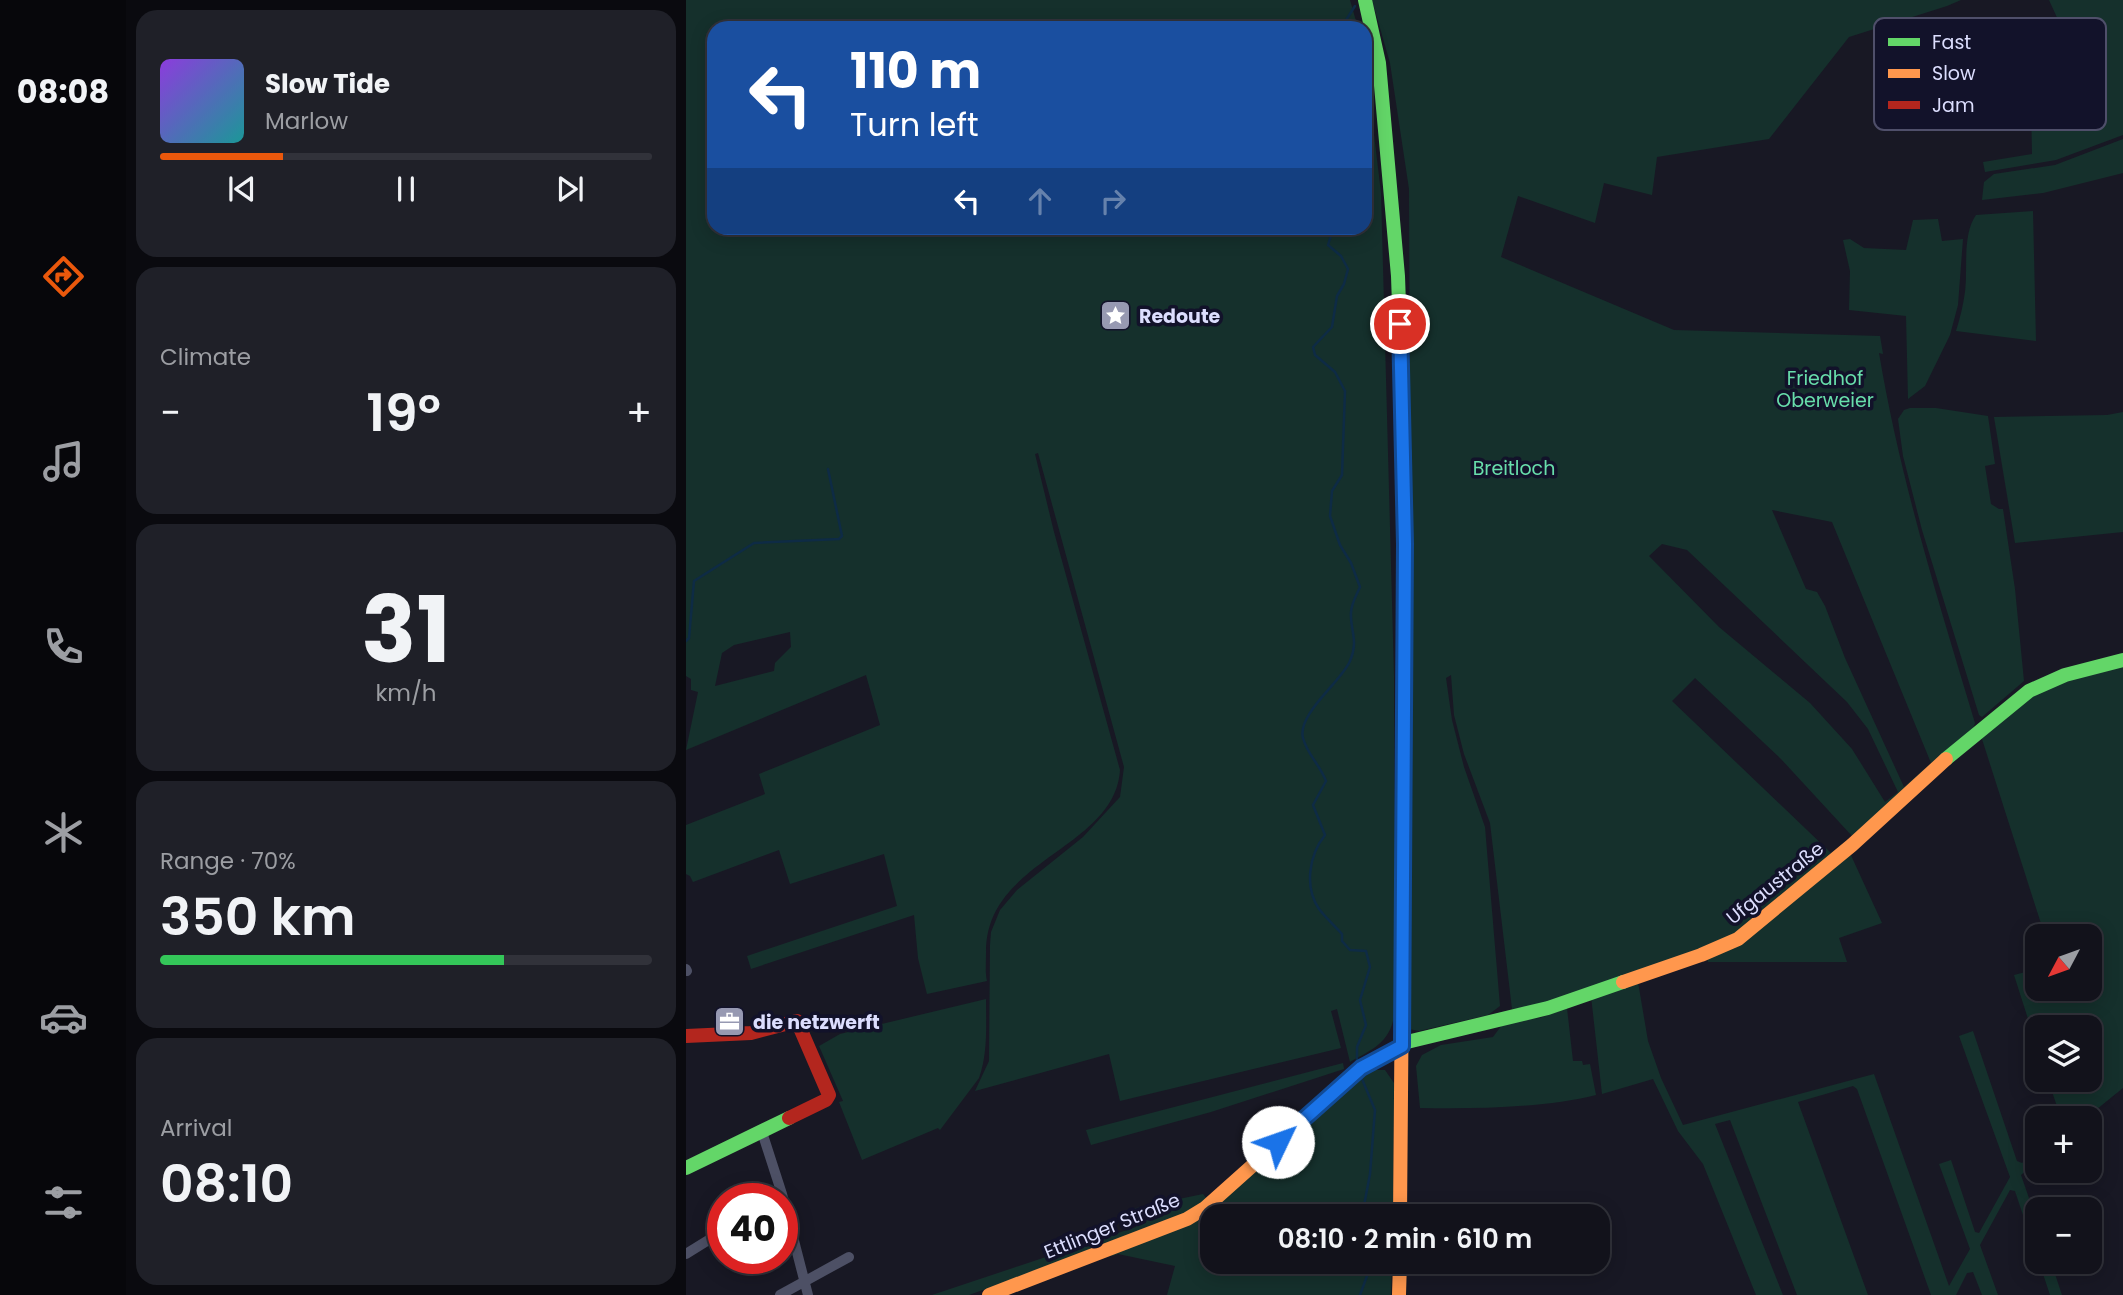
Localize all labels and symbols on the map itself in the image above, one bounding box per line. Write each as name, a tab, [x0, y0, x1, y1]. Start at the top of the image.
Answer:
legend	[1874, 18, 2106, 130]
text: Fast	[1932, 29, 1971, 56]
text: Slow	[1932, 60, 1976, 87]
text: Jam	[1932, 92, 1974, 119]
pin	[1370, 294, 1430, 354]
place icon: Redoute	[1099, 299, 1133, 333]
place label: Redoute	[1139, 303, 1221, 330]
park label: Friedhof Oberweier	[1776, 365, 1874, 414]
park label: Breitloch	[1473, 455, 1555, 482]
street label: Ufgaustraße	[1720, 835, 1830, 931]
north arrow	[2025, 924, 2102, 1001]
office icon: die netzwerft	[713, 1005, 747, 1039]
place label: die netzwerft	[753, 1009, 880, 1036]
position arrow	[1241, 1105, 1315, 1179]
speed limit sign: 40	[707, 1183, 798, 1274]
street label: Ettlinger Straße	[1040, 1186, 1184, 1266]

